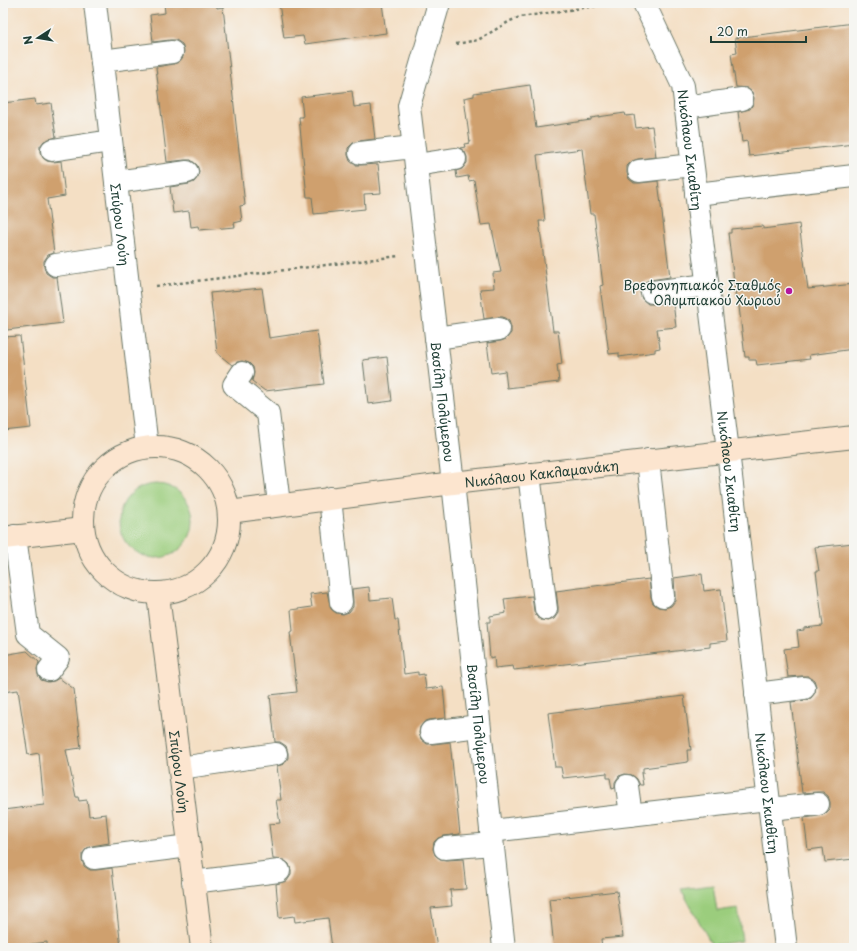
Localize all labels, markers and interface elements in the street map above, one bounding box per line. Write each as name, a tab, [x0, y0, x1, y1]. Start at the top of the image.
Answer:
north arrow	[18, 18, 58, 58]
scale bar	[711, 18, 806, 44]
text: 20 m	[717, 22, 748, 40]
text: N	[18, 34, 37, 46]
street label: Νικόλαου Σκιαθίτη	[674, 88, 708, 211]
street label: Σπύρου Λούη	[107, 182, 135, 267]
place label: Βρεφονηπιακός Σταθμός Ολυμπιακού Χωριού	[623, 275, 781, 309]
marker: Βρεφονηπιακός Σταθμός Ολυμπιακού Χωριού	[784, 286, 794, 296]
street label: Βασίλη Πολύμερου	[427, 340, 460, 463]
street label: Νικόλαου Σκιαθίτη	[714, 410, 747, 533]
street label: Νικόλαου Κακλαμανάκη	[464, 455, 620, 491]
street label: Βασίλη Πολύμερου	[463, 662, 495, 785]
street label: Σπύρου Λούη	[165, 729, 195, 814]
street label: Νικόλαου Σκιαθίτη	[751, 732, 784, 855]

